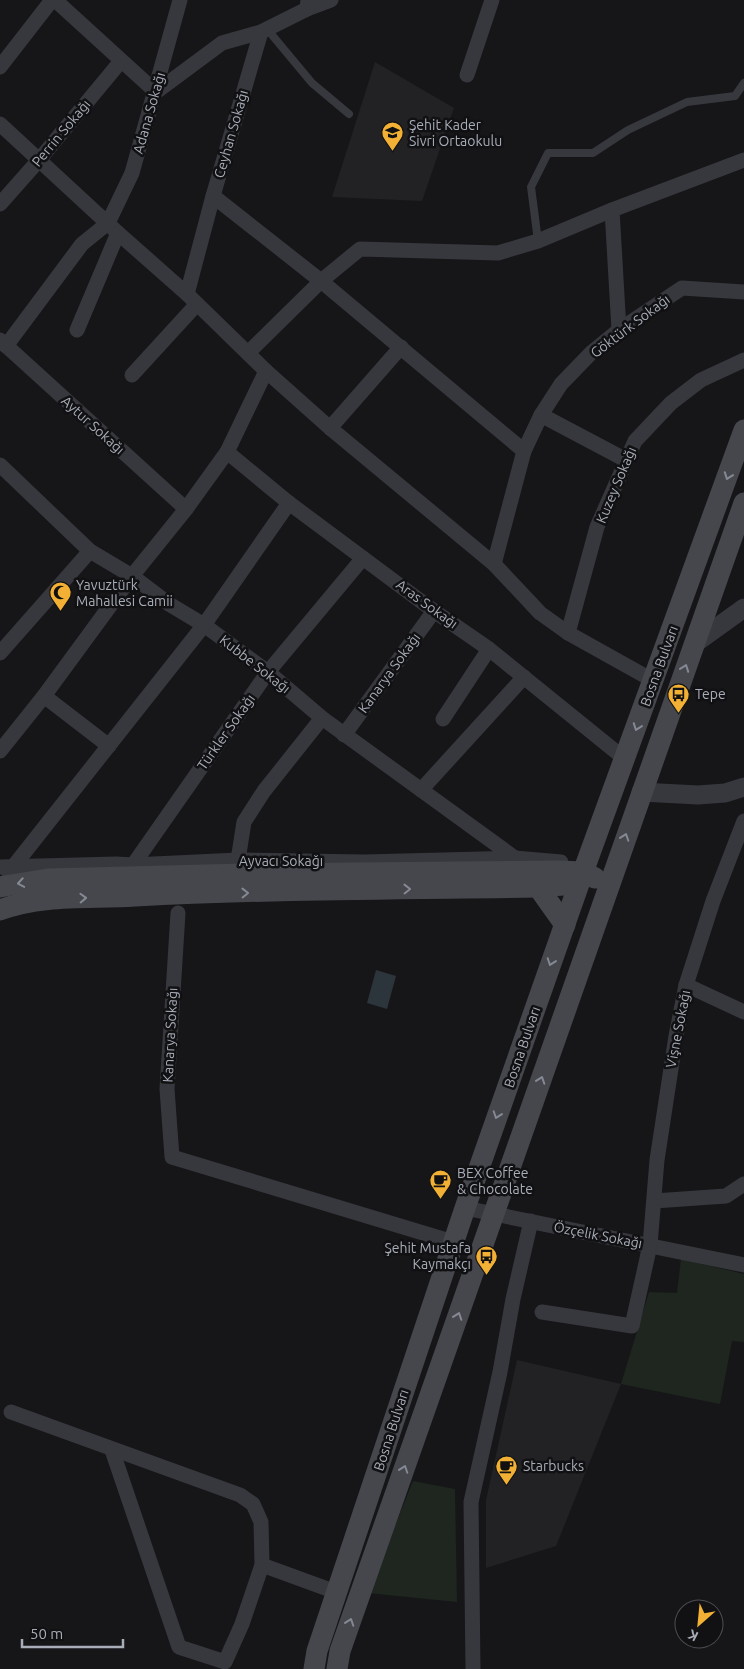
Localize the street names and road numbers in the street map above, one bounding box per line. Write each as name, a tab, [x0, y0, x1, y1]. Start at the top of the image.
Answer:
street label: Adana Sokağı	[130, 70, 168, 156]
street label: Ceyhan Sokağı	[211, 88, 251, 180]
street label: Perrin Sokağı	[28, 96, 94, 170]
street label: Göktürk Sokağı	[587, 291, 673, 361]
street label: Aytur Sokağı	[58, 393, 128, 457]
street label: Kuzey Sokağı	[593, 444, 639, 526]
street label: Aras Sokağı	[393, 576, 461, 632]
street label: Bosna Bulvarı	[637, 623, 681, 709]
street label: Kanarya Sokağı	[355, 630, 423, 716]
street label: Kubbe Sokağı	[217, 632, 293, 696]
street label: Türkler Sokağı	[194, 691, 258, 773]
street label: Ayvacı Sokağı	[239, 853, 323, 869]
street label: Kanarya Sokağı	[160, 987, 180, 1083]
street label: Vişne Sokağı	[663, 989, 693, 1069]
street label: Bosna Bulvarı	[501, 1004, 543, 1090]
street label: Özçelik Sokağı	[552, 1218, 644, 1251]
street label: Bosna Bulvarı	[370, 1387, 412, 1473]

